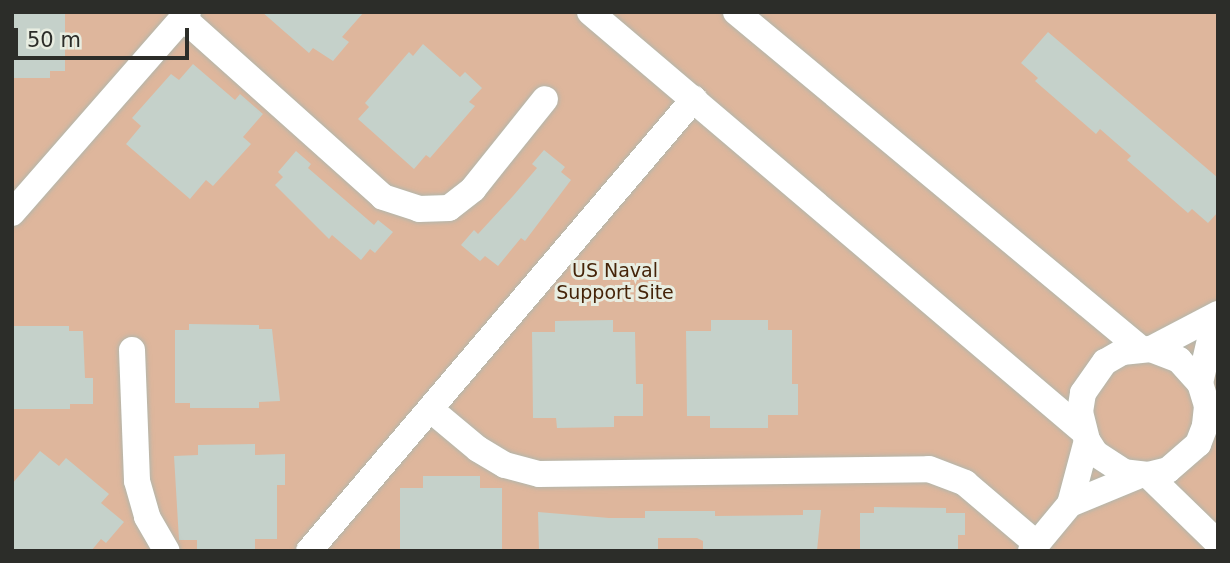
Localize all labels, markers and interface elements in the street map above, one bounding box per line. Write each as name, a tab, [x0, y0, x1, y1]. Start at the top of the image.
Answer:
scale bar	[18, 14, 192, 58]
text: 50 m	[27, 28, 81, 52]
park label: US Naval Support Site	[556, 260, 674, 304]

